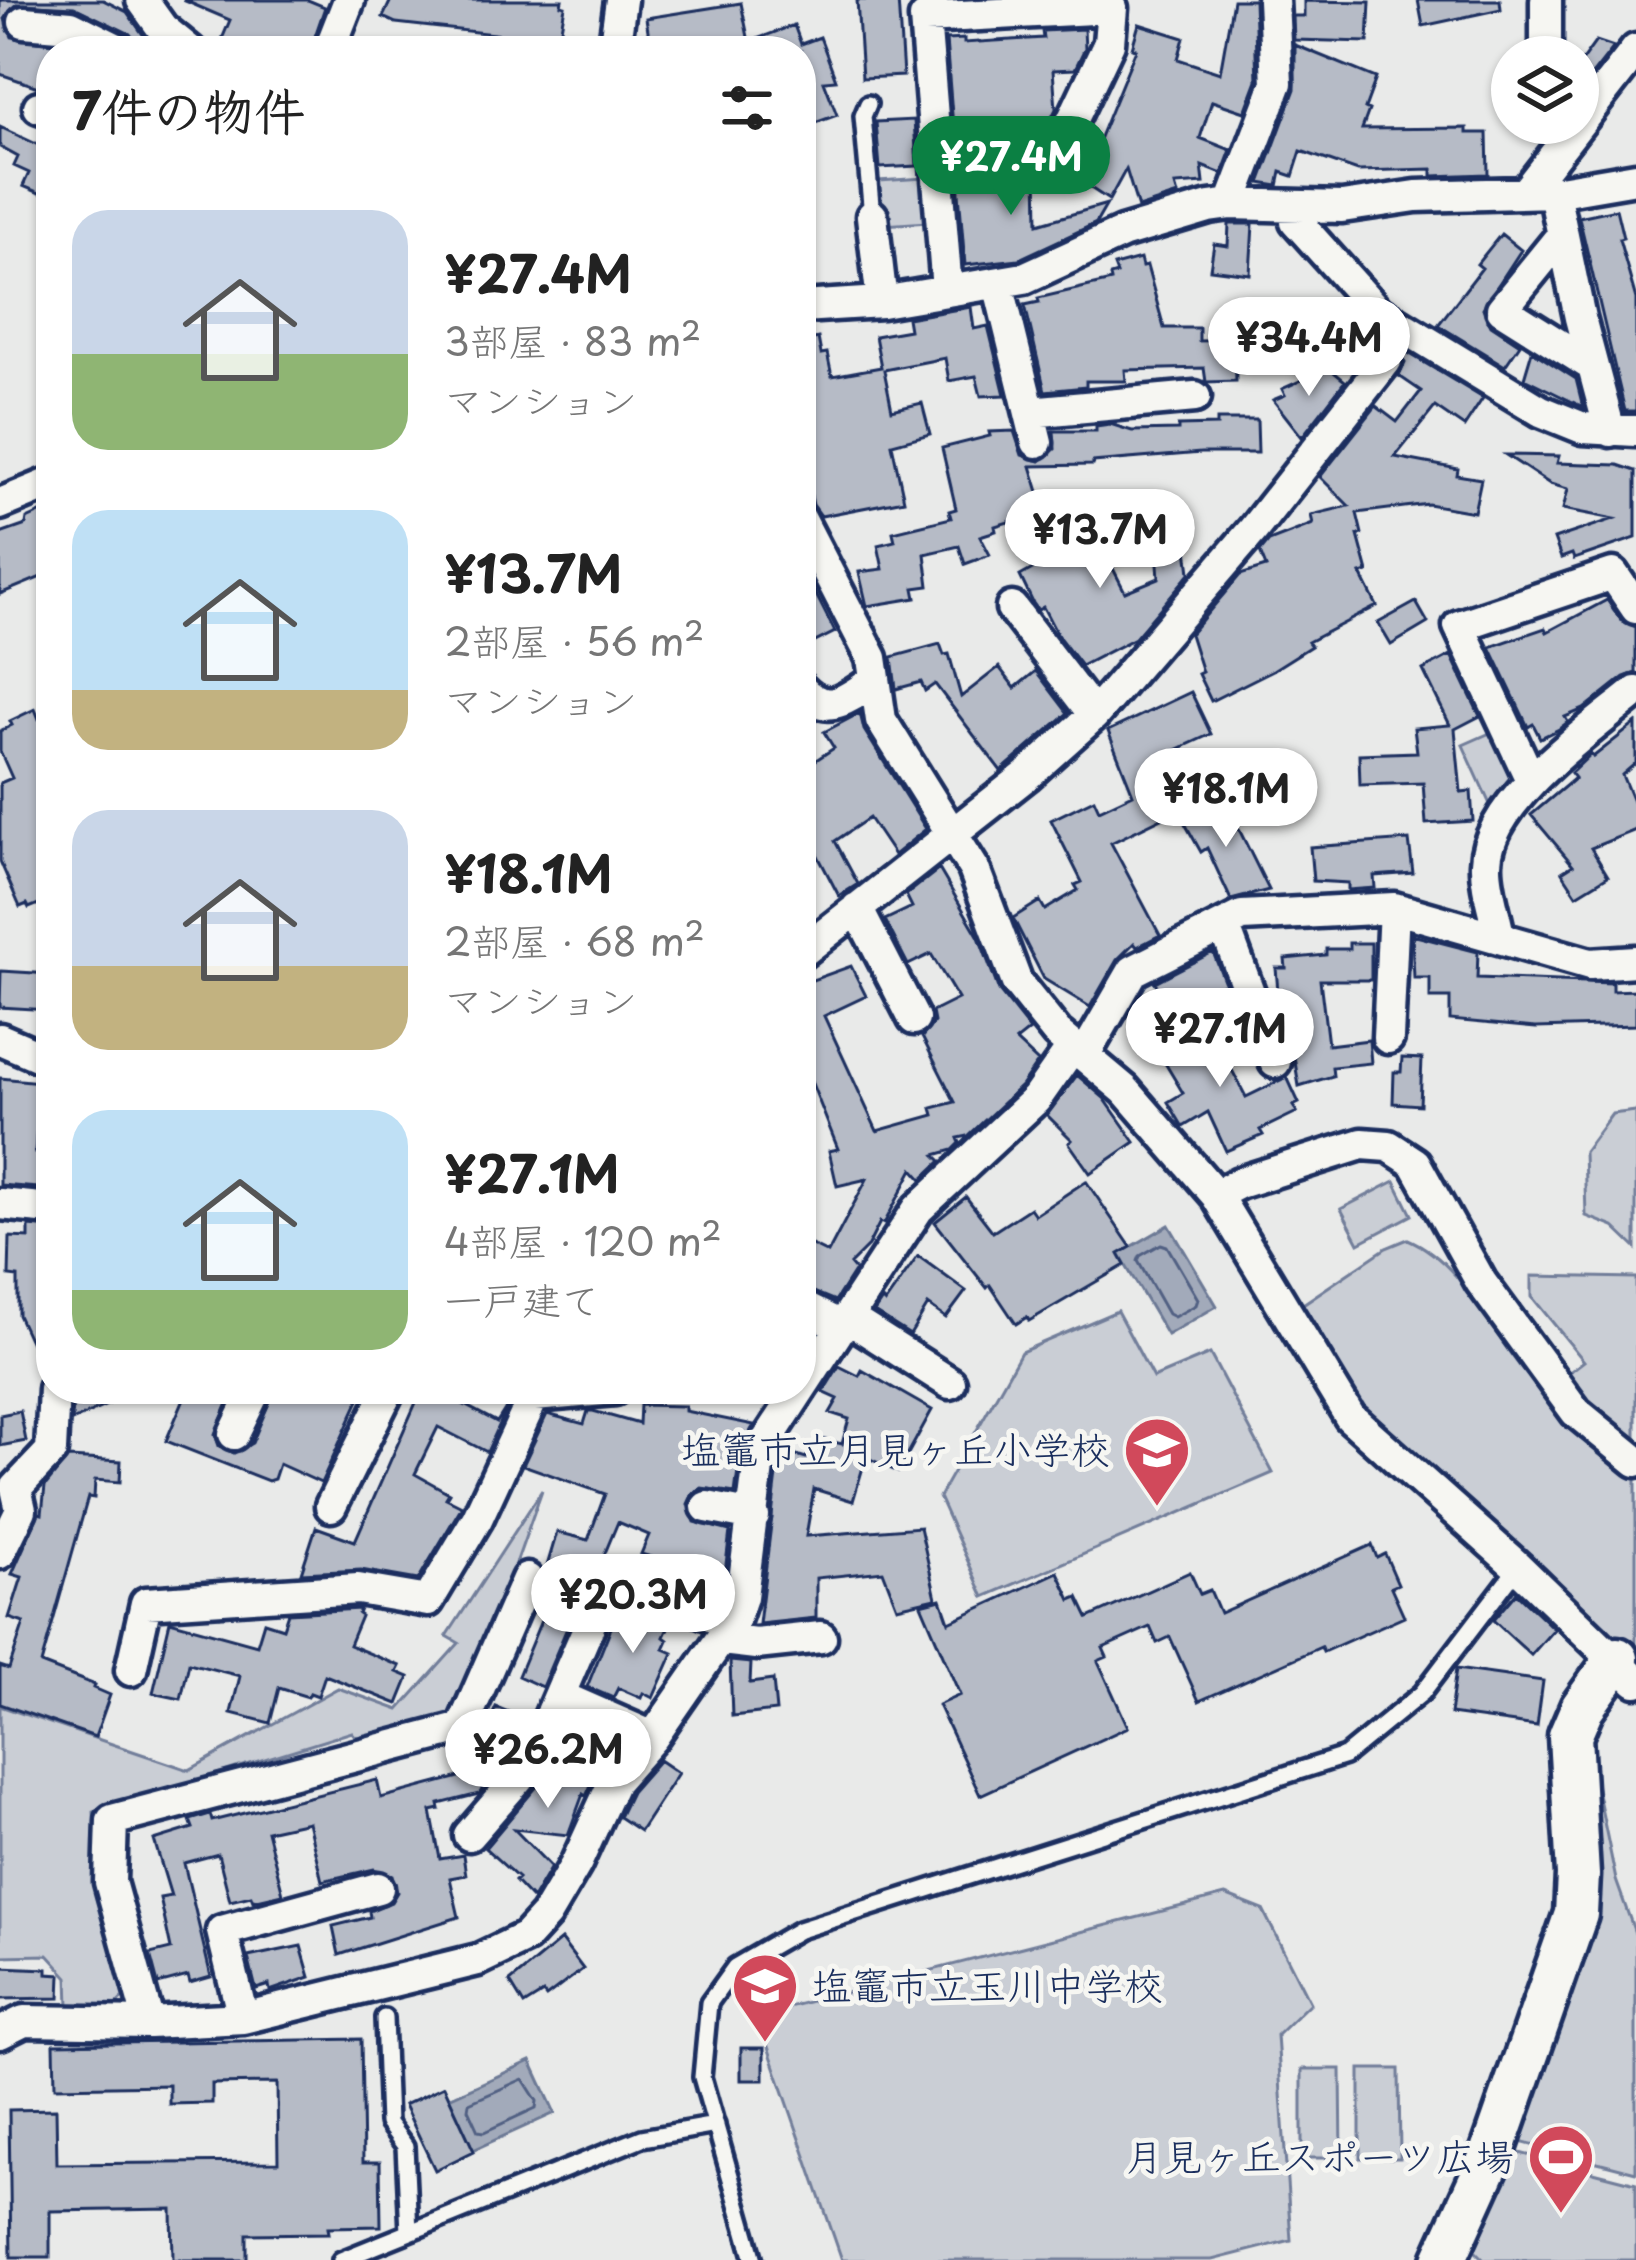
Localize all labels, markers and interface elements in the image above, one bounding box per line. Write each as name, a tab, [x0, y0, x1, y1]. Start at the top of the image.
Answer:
map controls	[1491, 36, 1599, 144]
button: layers	[1491, 36, 1599, 144]
text: 7件の物件	[72, 70, 305, 147]
icon: filters	[714, 75, 780, 141]
pin: ¥27.4M	[913, 116, 1109, 218]
text: ¥27.4M	[939, 125, 1083, 184]
text: ¥27.4M	[444, 233, 632, 310]
icon: home	[168, 258, 312, 402]
pin: ¥34.4M	[1211, 297, 1407, 399]
text: ¥34.4M	[1235, 306, 1383, 365]
text: 3部屋 · 83 m²	[444, 310, 701, 369]
text: マンション	[444, 369, 637, 428]
pin: ¥13.7M	[1002, 489, 1198, 591]
text: ¥13.7M	[1032, 498, 1168, 557]
text: ¥13.7M	[444, 533, 622, 610]
icon: home	[168, 558, 312, 702]
text: 2部屋 · 56 m²	[444, 610, 704, 669]
text: マンション	[444, 669, 637, 728]
pin: ¥18.1M	[1128, 748, 1324, 850]
text: ¥18.1M	[1162, 757, 1290, 816]
text: ¥18.1M	[444, 833, 613, 910]
icon: home	[168, 858, 312, 1002]
text: 2部屋 · 68 m²	[444, 910, 705, 969]
text: マンション	[444, 969, 637, 1028]
pin: ¥27.1M	[1122, 988, 1318, 1090]
text: ¥27.1M	[1153, 997, 1287, 1056]
text: ¥27.1M	[444, 1133, 620, 1210]
icon: home	[168, 1158, 312, 1302]
text: 4部屋 · 120 m²	[444, 1210, 722, 1269]
text: 一戸建て	[444, 1269, 600, 1328]
school or university icon: 塩竈市立月見ヶ丘小学校	[1122, 1415, 1192, 1509]
place label: 塩竈市立月見ヶ丘小学校	[681, 1418, 1110, 1477]
pin: ¥20.3M	[535, 1554, 731, 1656]
text: ¥20.3M	[558, 1563, 708, 1622]
pin: ¥26.2M	[450, 1709, 646, 1811]
text: ¥26.2M	[472, 1718, 624, 1777]
school or university icon: 塩竈市立玉川中学校	[730, 1951, 800, 2045]
place label: 塩竈市立玉川中学校	[812, 1954, 1163, 2013]
sports icon: 月見ヶ丘スポーツ広場	[1526, 2122, 1596, 2216]
place label: 月見ヶ丘スポーツ広場	[1125, 2125, 1514, 2184]

